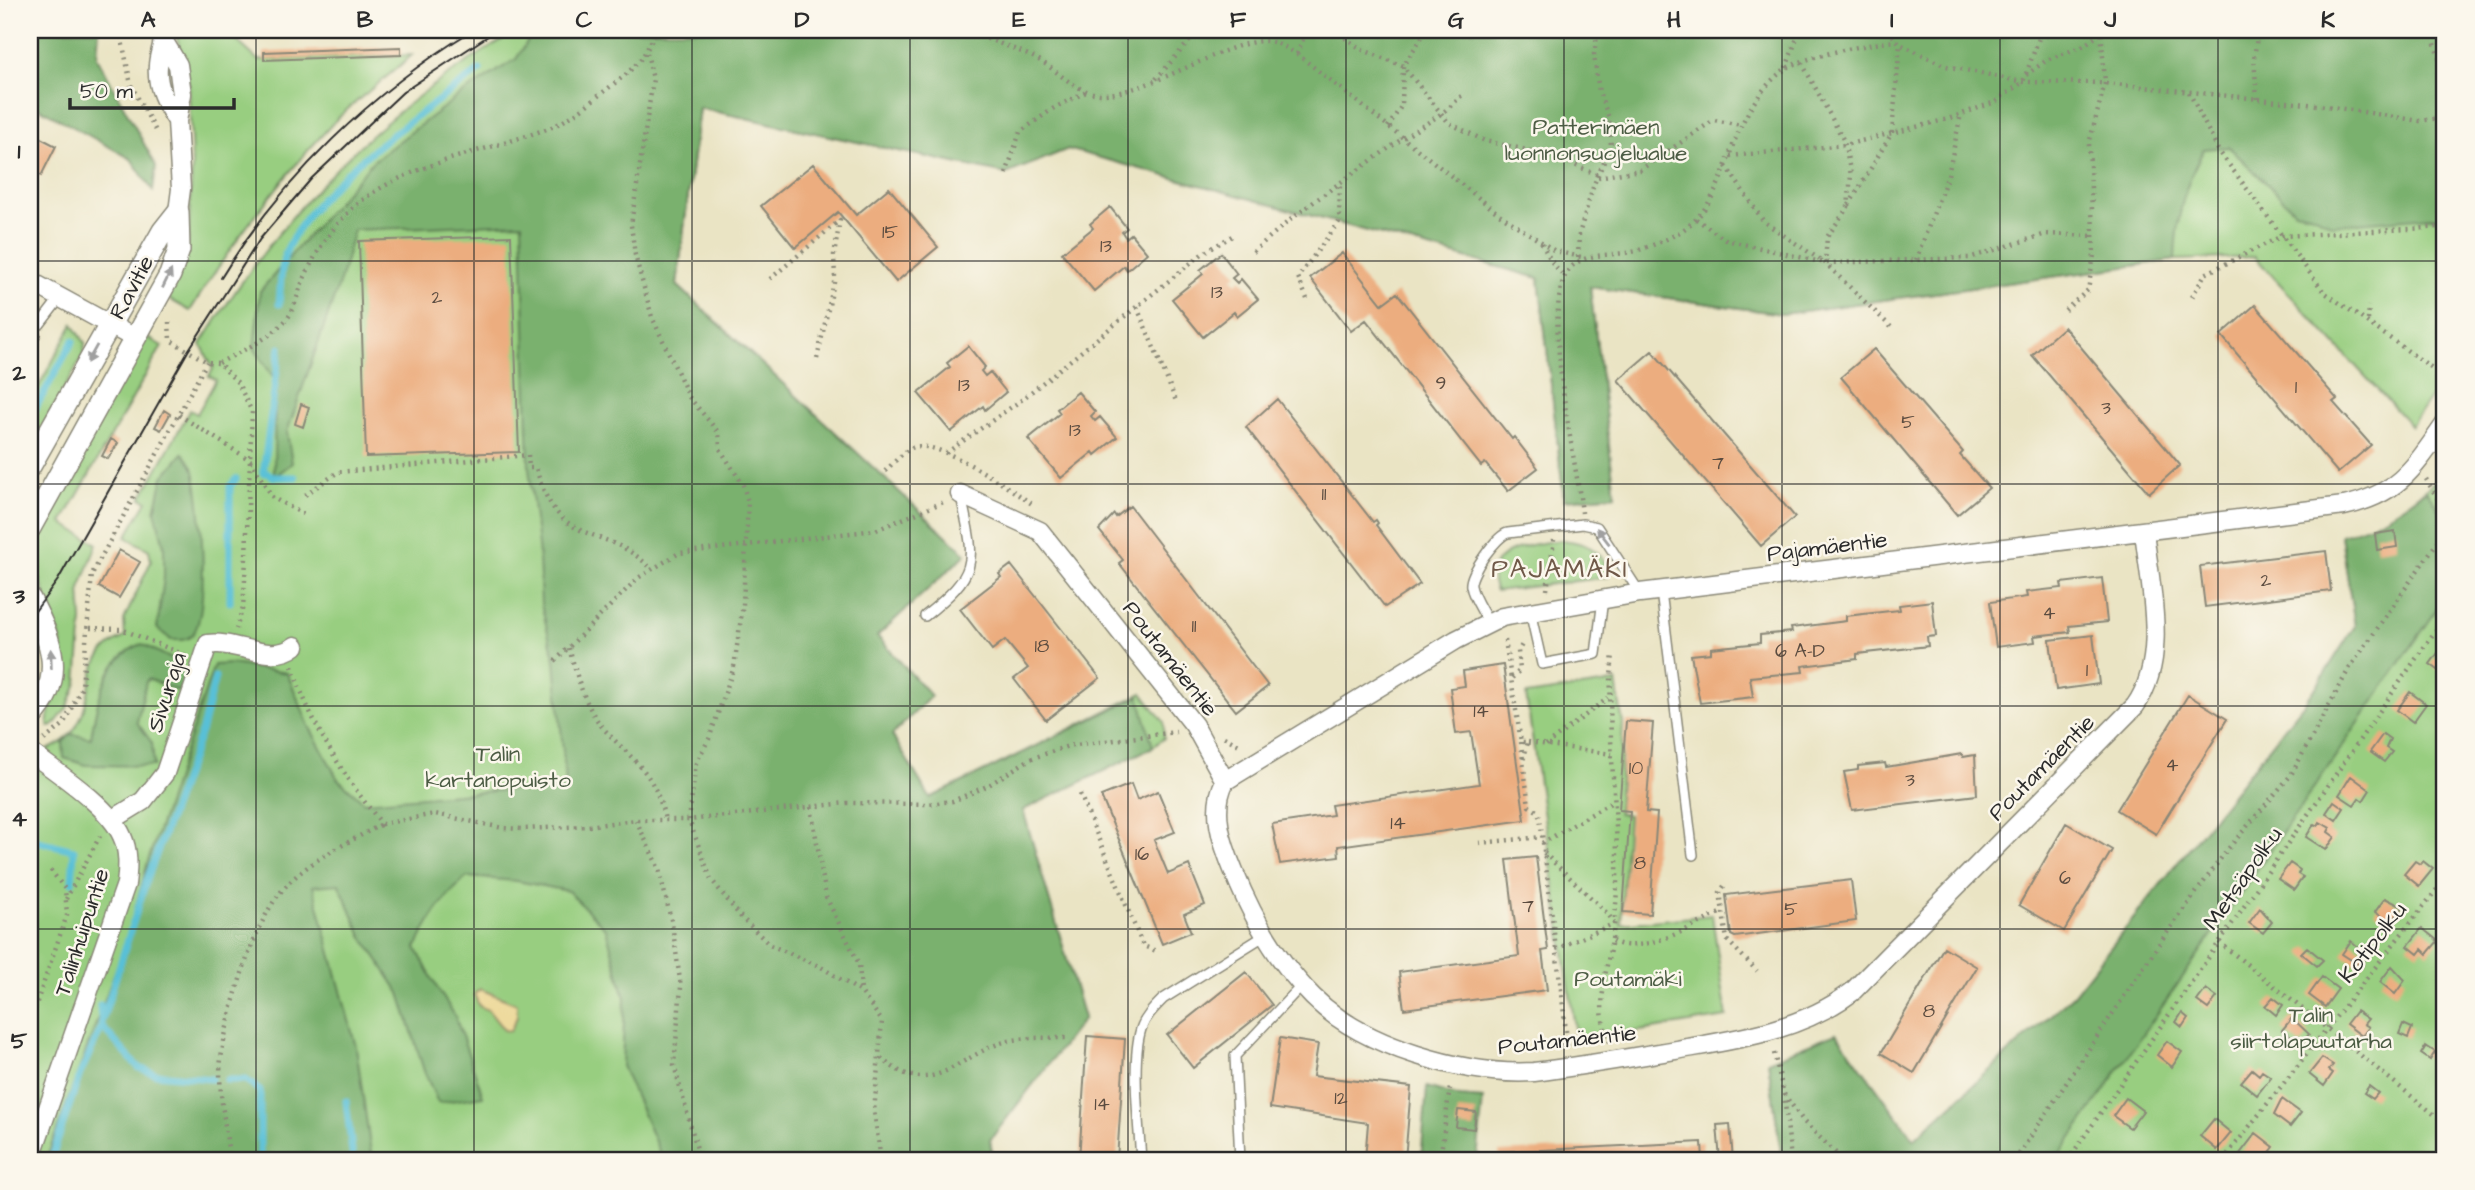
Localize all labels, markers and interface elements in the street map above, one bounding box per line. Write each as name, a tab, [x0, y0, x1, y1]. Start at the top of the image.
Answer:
text: A	[141, 4, 156, 36]
text: B	[357, 4, 374, 36]
text: C	[576, 4, 593, 36]
text: D	[795, 4, 810, 36]
text: E	[1012, 4, 1026, 36]
text: F	[1230, 4, 1247, 36]
text: G	[1448, 4, 1464, 36]
text: H	[1667, 4, 1681, 36]
text: I	[1890, 4, 1894, 36]
text: J	[2103, 4, 2117, 36]
text: K	[2321, 4, 2336, 36]
scale bar	[70, 66, 234, 110]
text: 50 m	[80, 77, 134, 106]
park label: Patterimäen luonnonsuojelualue	[1504, 111, 1688, 169]
text: 1	[18, 135, 21, 167]
house number: 15	[882, 219, 898, 246]
house number: 13	[1100, 233, 1112, 260]
street label: Ravitie	[102, 250, 162, 325]
one-way arrow	[162, 269, 173, 289]
house number: 13	[1211, 279, 1223, 306]
house number: 2	[432, 284, 443, 311]
one-way arrow	[86, 345, 98, 364]
text: 2	[11, 357, 26, 389]
house number: 9	[1436, 370, 1446, 397]
house number: 13	[958, 372, 970, 399]
house number: 1	[2295, 374, 2298, 401]
house number: 3	[2101, 395, 2111, 422]
house number: 5	[1901, 409, 1915, 436]
house number: 13	[1069, 417, 1081, 444]
house number: 7	[1712, 450, 1724, 477]
house number: 11	[1322, 481, 1327, 508]
street label: Pajamäentie	[1765, 524, 1889, 570]
one-way arrow	[1596, 528, 1611, 546]
district label: PAJAMÄKI	[1491, 551, 1629, 587]
house number: 2	[2261, 567, 2272, 594]
text: 3	[12, 580, 25, 612]
street label: Poutamäentie	[1115, 594, 1226, 723]
house number: 4	[2043, 600, 2056, 627]
house number: 11	[1192, 613, 1197, 640]
house number: 18	[1035, 633, 1049, 660]
house number: 6 A-D	[1775, 638, 1825, 665]
one-way arrow	[46, 648, 57, 670]
street label: Sivuraja	[139, 648, 195, 736]
house number: 1	[2086, 657, 2089, 684]
house number: 14	[1473, 698, 1489, 725]
street label: Poutamäentie	[1981, 707, 2102, 828]
park label: Talin kartanopuisto	[425, 738, 571, 796]
house number: 4	[2166, 752, 2179, 779]
house number: 10	[1629, 755, 1643, 782]
house number: 3	[1905, 767, 1915, 794]
text: 4	[11, 803, 27, 835]
house number: 14	[1390, 810, 1406, 837]
street label: Metsäpolku	[2196, 821, 2290, 937]
house number: 16	[1135, 841, 1149, 868]
house number: 8	[1634, 850, 1646, 877]
street label: Talinhuipuntie	[46, 864, 118, 1000]
house number: 6	[2059, 865, 2071, 892]
house number: 7	[1522, 893, 1534, 920]
street label: Kotipolku	[2331, 895, 2415, 990]
house number: 5	[1784, 896, 1798, 923]
park label: Poutamäki	[1574, 963, 1682, 995]
house number: 8	[1923, 998, 1935, 1025]
park label: Talin siirtolapuutarha	[2230, 999, 2392, 1057]
street label: Poutamäentie	[1496, 1017, 1638, 1063]
text: 5	[11, 1025, 28, 1057]
house number: 12	[1334, 1085, 1348, 1112]
house number: 14	[1094, 1091, 1110, 1118]

